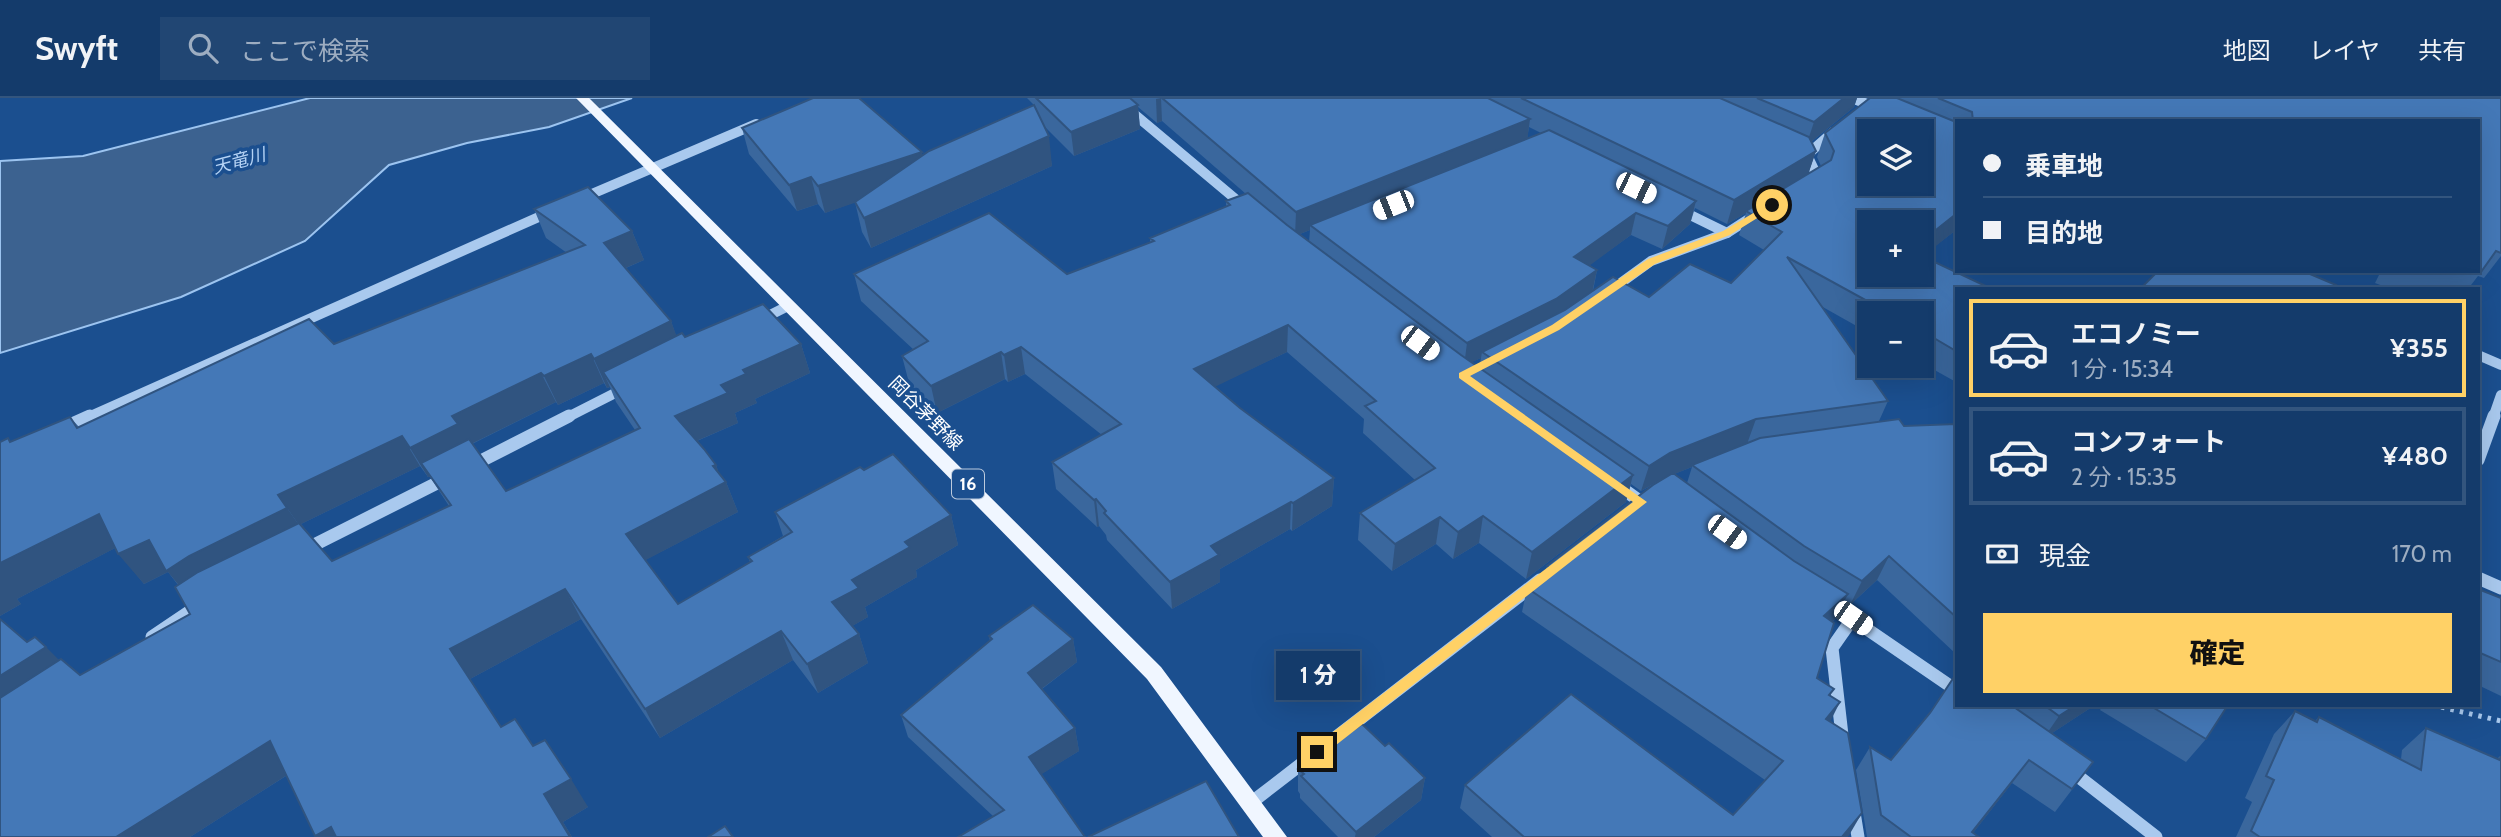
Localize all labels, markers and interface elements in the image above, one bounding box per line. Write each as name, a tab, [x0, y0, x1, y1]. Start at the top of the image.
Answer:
search box	[160, 17, 650, 80]
text: Swyft	[35, 28, 118, 68]
icon: search	[184, 29, 222, 67]
text: ここで検索	[240, 35, 370, 67]
text: 地図	[2223, 36, 2271, 65]
text: レイヤ	[2309, 36, 2380, 65]
text: 共有	[2418, 36, 2466, 65]
map controls	[1857, 119, 1934, 378]
button: layers	[1857, 119, 1934, 196]
water label: 天竜川	[210, 143, 270, 179]
text: 乗車地	[2025, 150, 2103, 182]
car	[1613, 169, 1660, 207]
car	[1370, 187, 1417, 223]
route start	[1756, 189, 1788, 221]
button: +	[1857, 210, 1934, 287]
text: 目的地	[2025, 217, 2103, 249]
button: −	[1857, 301, 1934, 378]
icon: car	[1987, 317, 2050, 380]
text: エコノミー	[2071, 318, 2201, 350]
car	[1397, 322, 1444, 364]
text: ¥355	[2390, 332, 2448, 364]
text: 1 分 · 15:34	[2071, 355, 2173, 383]
street label: 岡谷茅野線	[884, 372, 967, 455]
icon: car	[1987, 425, 2050, 488]
text: コンフォート	[2071, 426, 2226, 458]
text: ¥480	[2382, 440, 2448, 472]
text: 2 分 · 15:35	[2071, 463, 2177, 491]
road number: 16	[952, 470, 984, 498]
car	[1704, 511, 1751, 553]
icon: cash	[1983, 535, 2021, 573]
text: 現金	[2039, 540, 2091, 572]
text: 170 m	[2392, 540, 2452, 568]
car	[1830, 597, 1877, 639]
button: 確定	[1983, 613, 2452, 693]
callout: 1 分	[1275, 650, 1359, 700]
text: 1 分	[1300, 661, 1336, 689]
route end	[1301, 736, 1333, 768]

